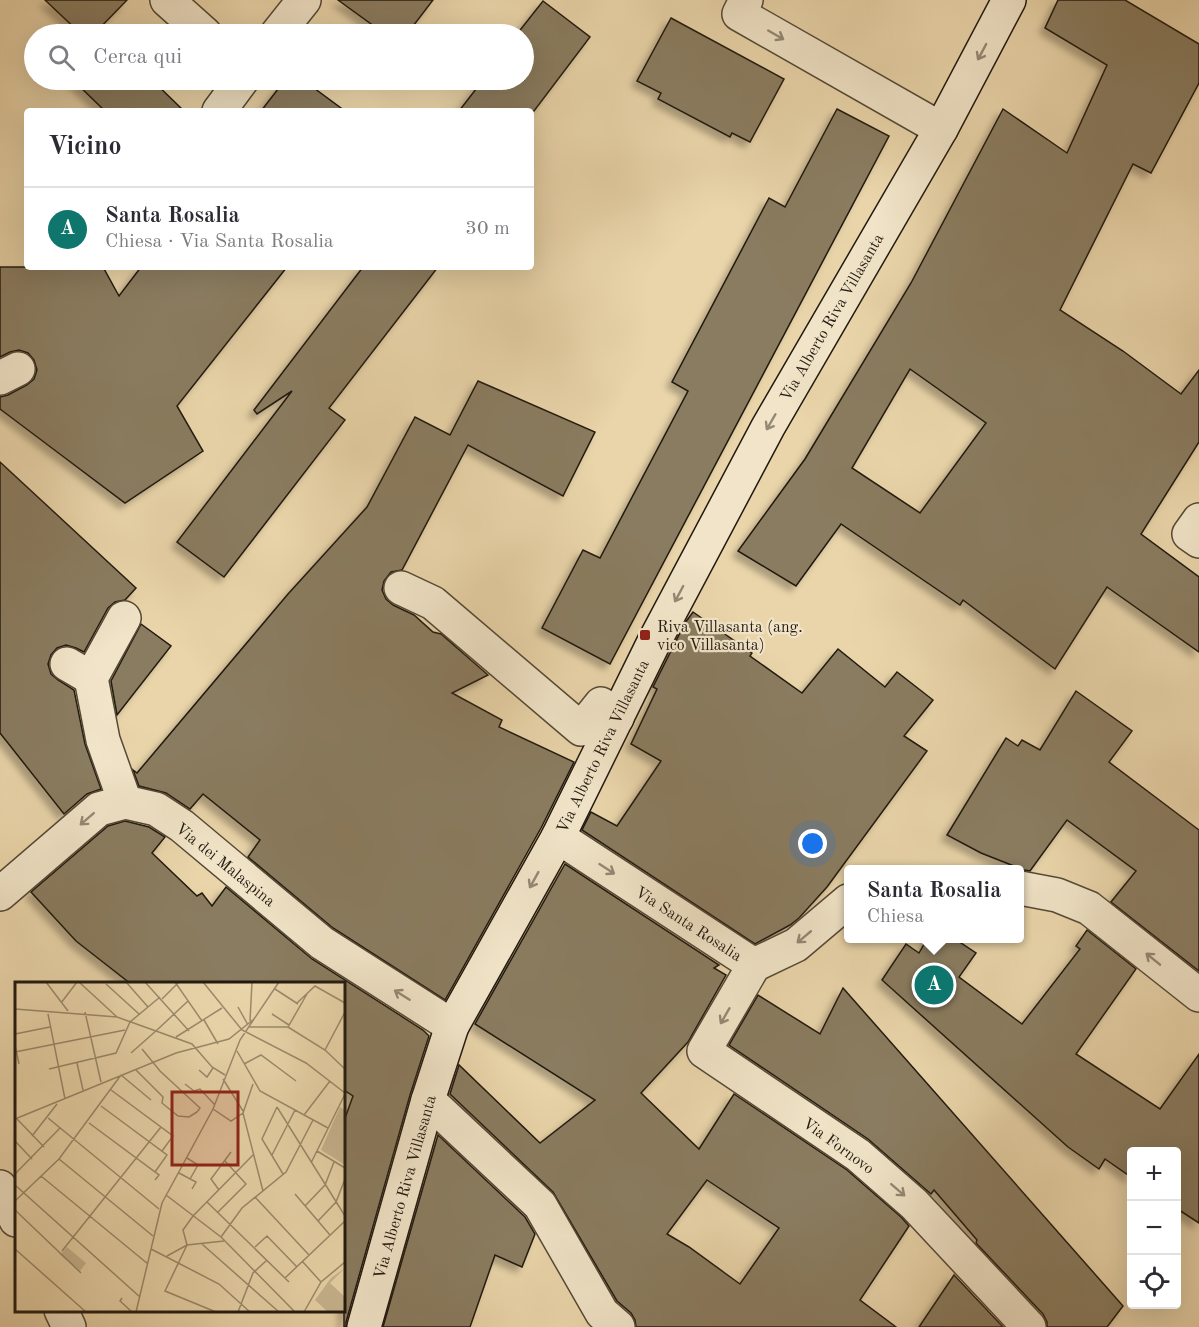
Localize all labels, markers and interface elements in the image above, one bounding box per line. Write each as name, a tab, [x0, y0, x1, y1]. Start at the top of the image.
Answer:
search box	[24, 24, 534, 90]
one-way arrow	[767, 29, 784, 41]
icon: search	[45, 41, 78, 74]
one-way arrow	[976, 42, 987, 60]
text: Cerca qui	[93, 46, 182, 68]
text: Vicino	[48, 134, 122, 160]
text: Santa Rosalia	[105, 205, 240, 227]
text: A	[60, 219, 75, 239]
text: 30 m	[465, 219, 510, 239]
street label: Via Alberto Riva Villasanta	[778, 231, 887, 405]
text: Chiesa · Via Santa Rosalia	[105, 232, 334, 252]
one-way arrow	[765, 413, 777, 430]
one-way arrow	[673, 584, 684, 602]
place label: Riva Villasanta (ang. vico Villasanta)	[657, 619, 803, 654]
marker: Riva Villasanta (ang. vico Villasanta)	[638, 628, 652, 642]
street label: Via Alberto Riva Villasanta	[555, 658, 653, 836]
one-way arrow	[80, 812, 95, 826]
street label: Via dei Malaspina	[172, 821, 277, 910]
your location	[798, 829, 827, 858]
one-way arrow	[598, 863, 614, 875]
popup	[844, 865, 1024, 943]
one-way arrow	[528, 871, 540, 888]
text: Santa Rosalia	[867, 880, 1001, 902]
street label: Via Santa Rosalia	[632, 884, 744, 965]
text: Chiesa	[867, 907, 924, 927]
one-way arrow	[796, 931, 812, 944]
one-way arrow	[1145, 952, 1161, 965]
pin: A	[914, 962, 954, 1008]
inset map	[15, 982, 345, 1312]
one-way arrow	[394, 988, 411, 1001]
one-way arrow	[719, 1007, 731, 1024]
street label: Via Alberto Riva Villasanta	[372, 1094, 440, 1281]
street label: Via Fornovo	[799, 1115, 877, 1178]
map controls	[1127, 1147, 1181, 1309]
button: +	[1127, 1147, 1181, 1201]
one-way arrow	[890, 1183, 905, 1197]
button: −	[1127, 1201, 1181, 1255]
button: locate	[1127, 1255, 1181, 1309]

